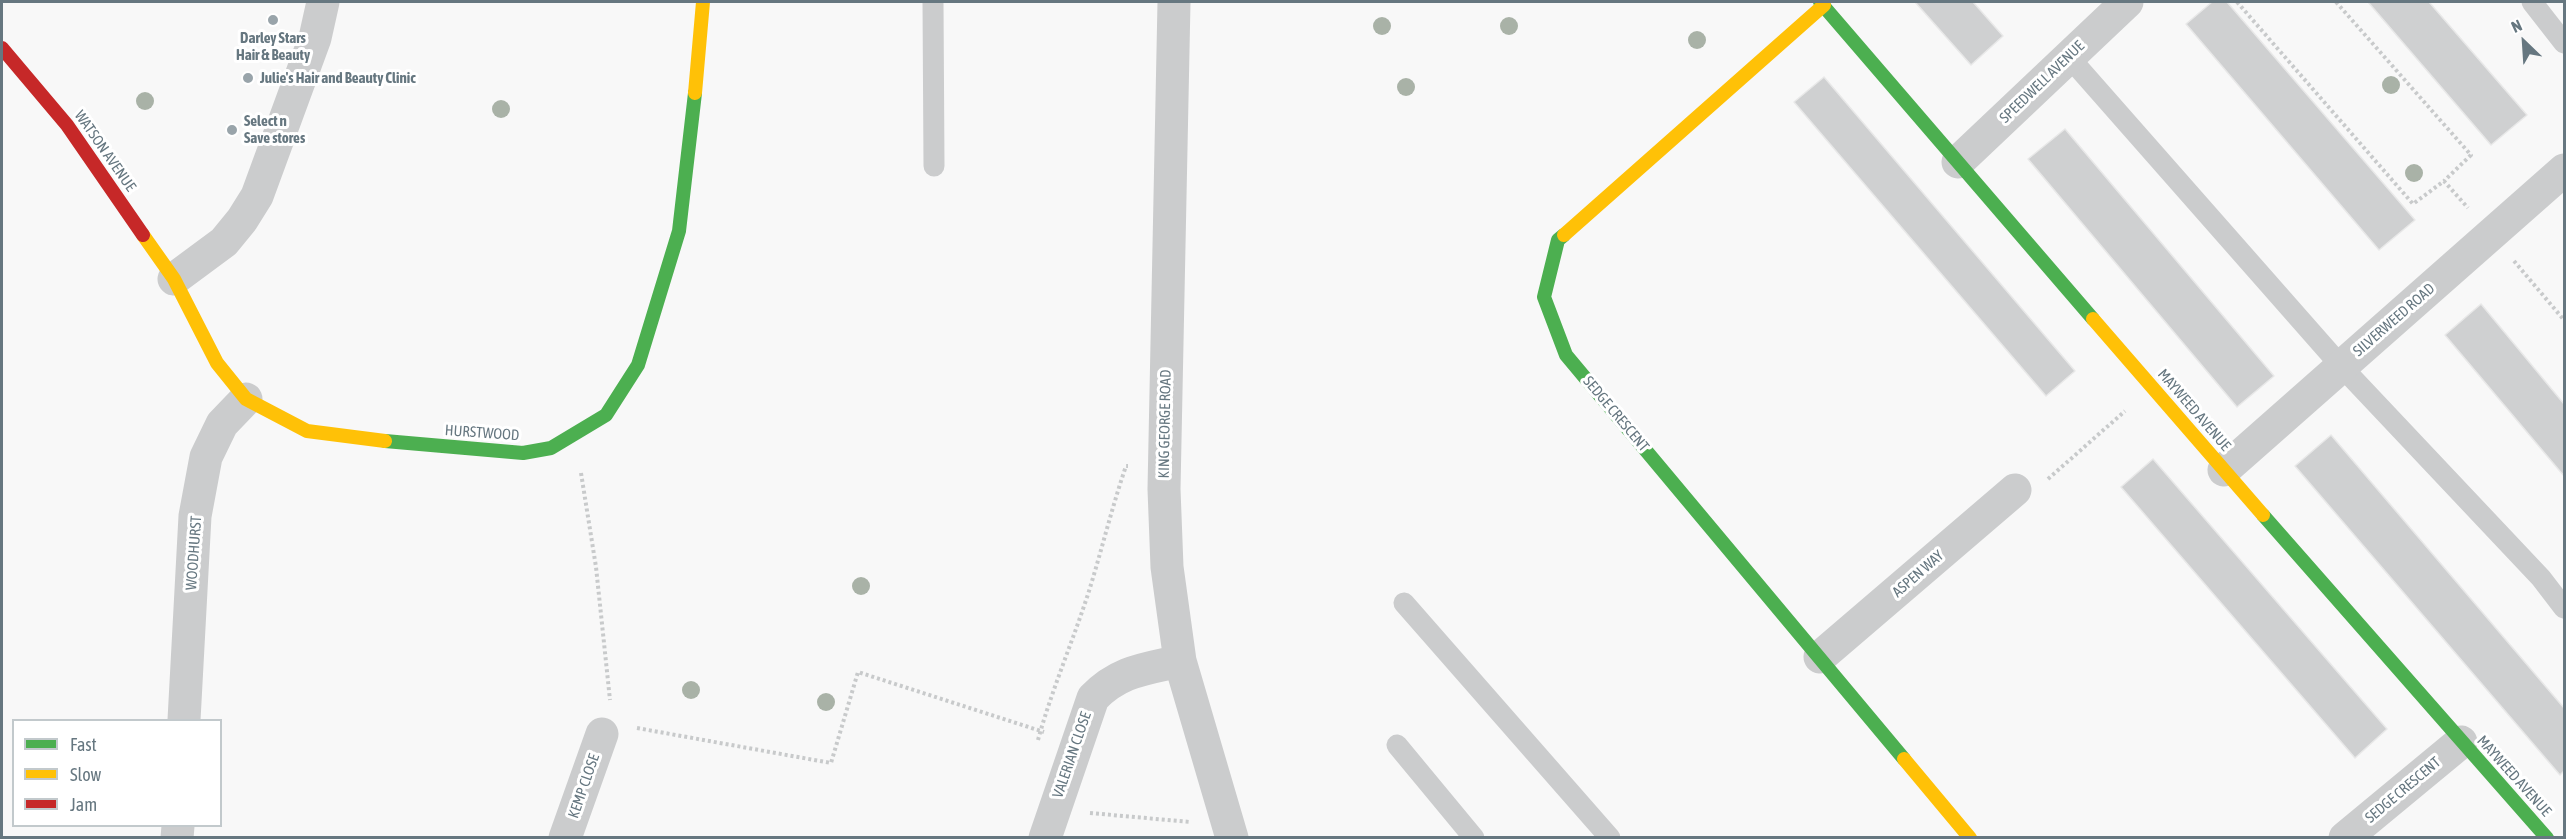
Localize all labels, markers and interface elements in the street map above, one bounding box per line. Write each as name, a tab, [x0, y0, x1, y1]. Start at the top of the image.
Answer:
north arrow	[2494, 12, 2554, 72]
marker: Darley Stars Hair & Beauty	[266, 13, 280, 27]
text: N	[2508, 16, 2524, 36]
place label: Darley Stars Hair & Beauty	[236, 29, 310, 64]
street label: SPEEDWELL AVENUE	[1996, 37, 2088, 127]
place label: Julie's Hair and Beauty Clinic	[260, 69, 416, 87]
marker: Julie's Hair and Beauty Clinic	[241, 71, 255, 85]
street label: WATSON AVENUE	[70, 107, 140, 195]
place label: Select n Save stores	[244, 112, 305, 147]
marker: Select n Save stores	[225, 123, 239, 137]
street label: SILVERWEED ROAD	[2350, 280, 2438, 360]
street label: MAYWEED AVENUE	[2154, 365, 2234, 455]
street label: KING GEORGE ROAD	[1155, 369, 1175, 479]
street label: SEDGE CRESCENT	[1579, 373, 1653, 455]
street label: HURSTWOOD	[444, 421, 520, 445]
street label: WOODHURST	[182, 515, 206, 591]
street label: ASPEN WAY	[1889, 547, 1947, 601]
street label: VALERIAN CLOSE	[1049, 710, 1095, 800]
legend	[12, 719, 222, 827]
street label: MAYWEED AVENUE	[2473, 732, 2555, 820]
text: Fast	[70, 734, 97, 755]
street label: KEMP CLOSE	[565, 751, 603, 821]
street label: SEDGE CRESCENT	[2362, 753, 2444, 827]
text: Slow	[70, 764, 101, 785]
text: Jam	[70, 794, 97, 815]

